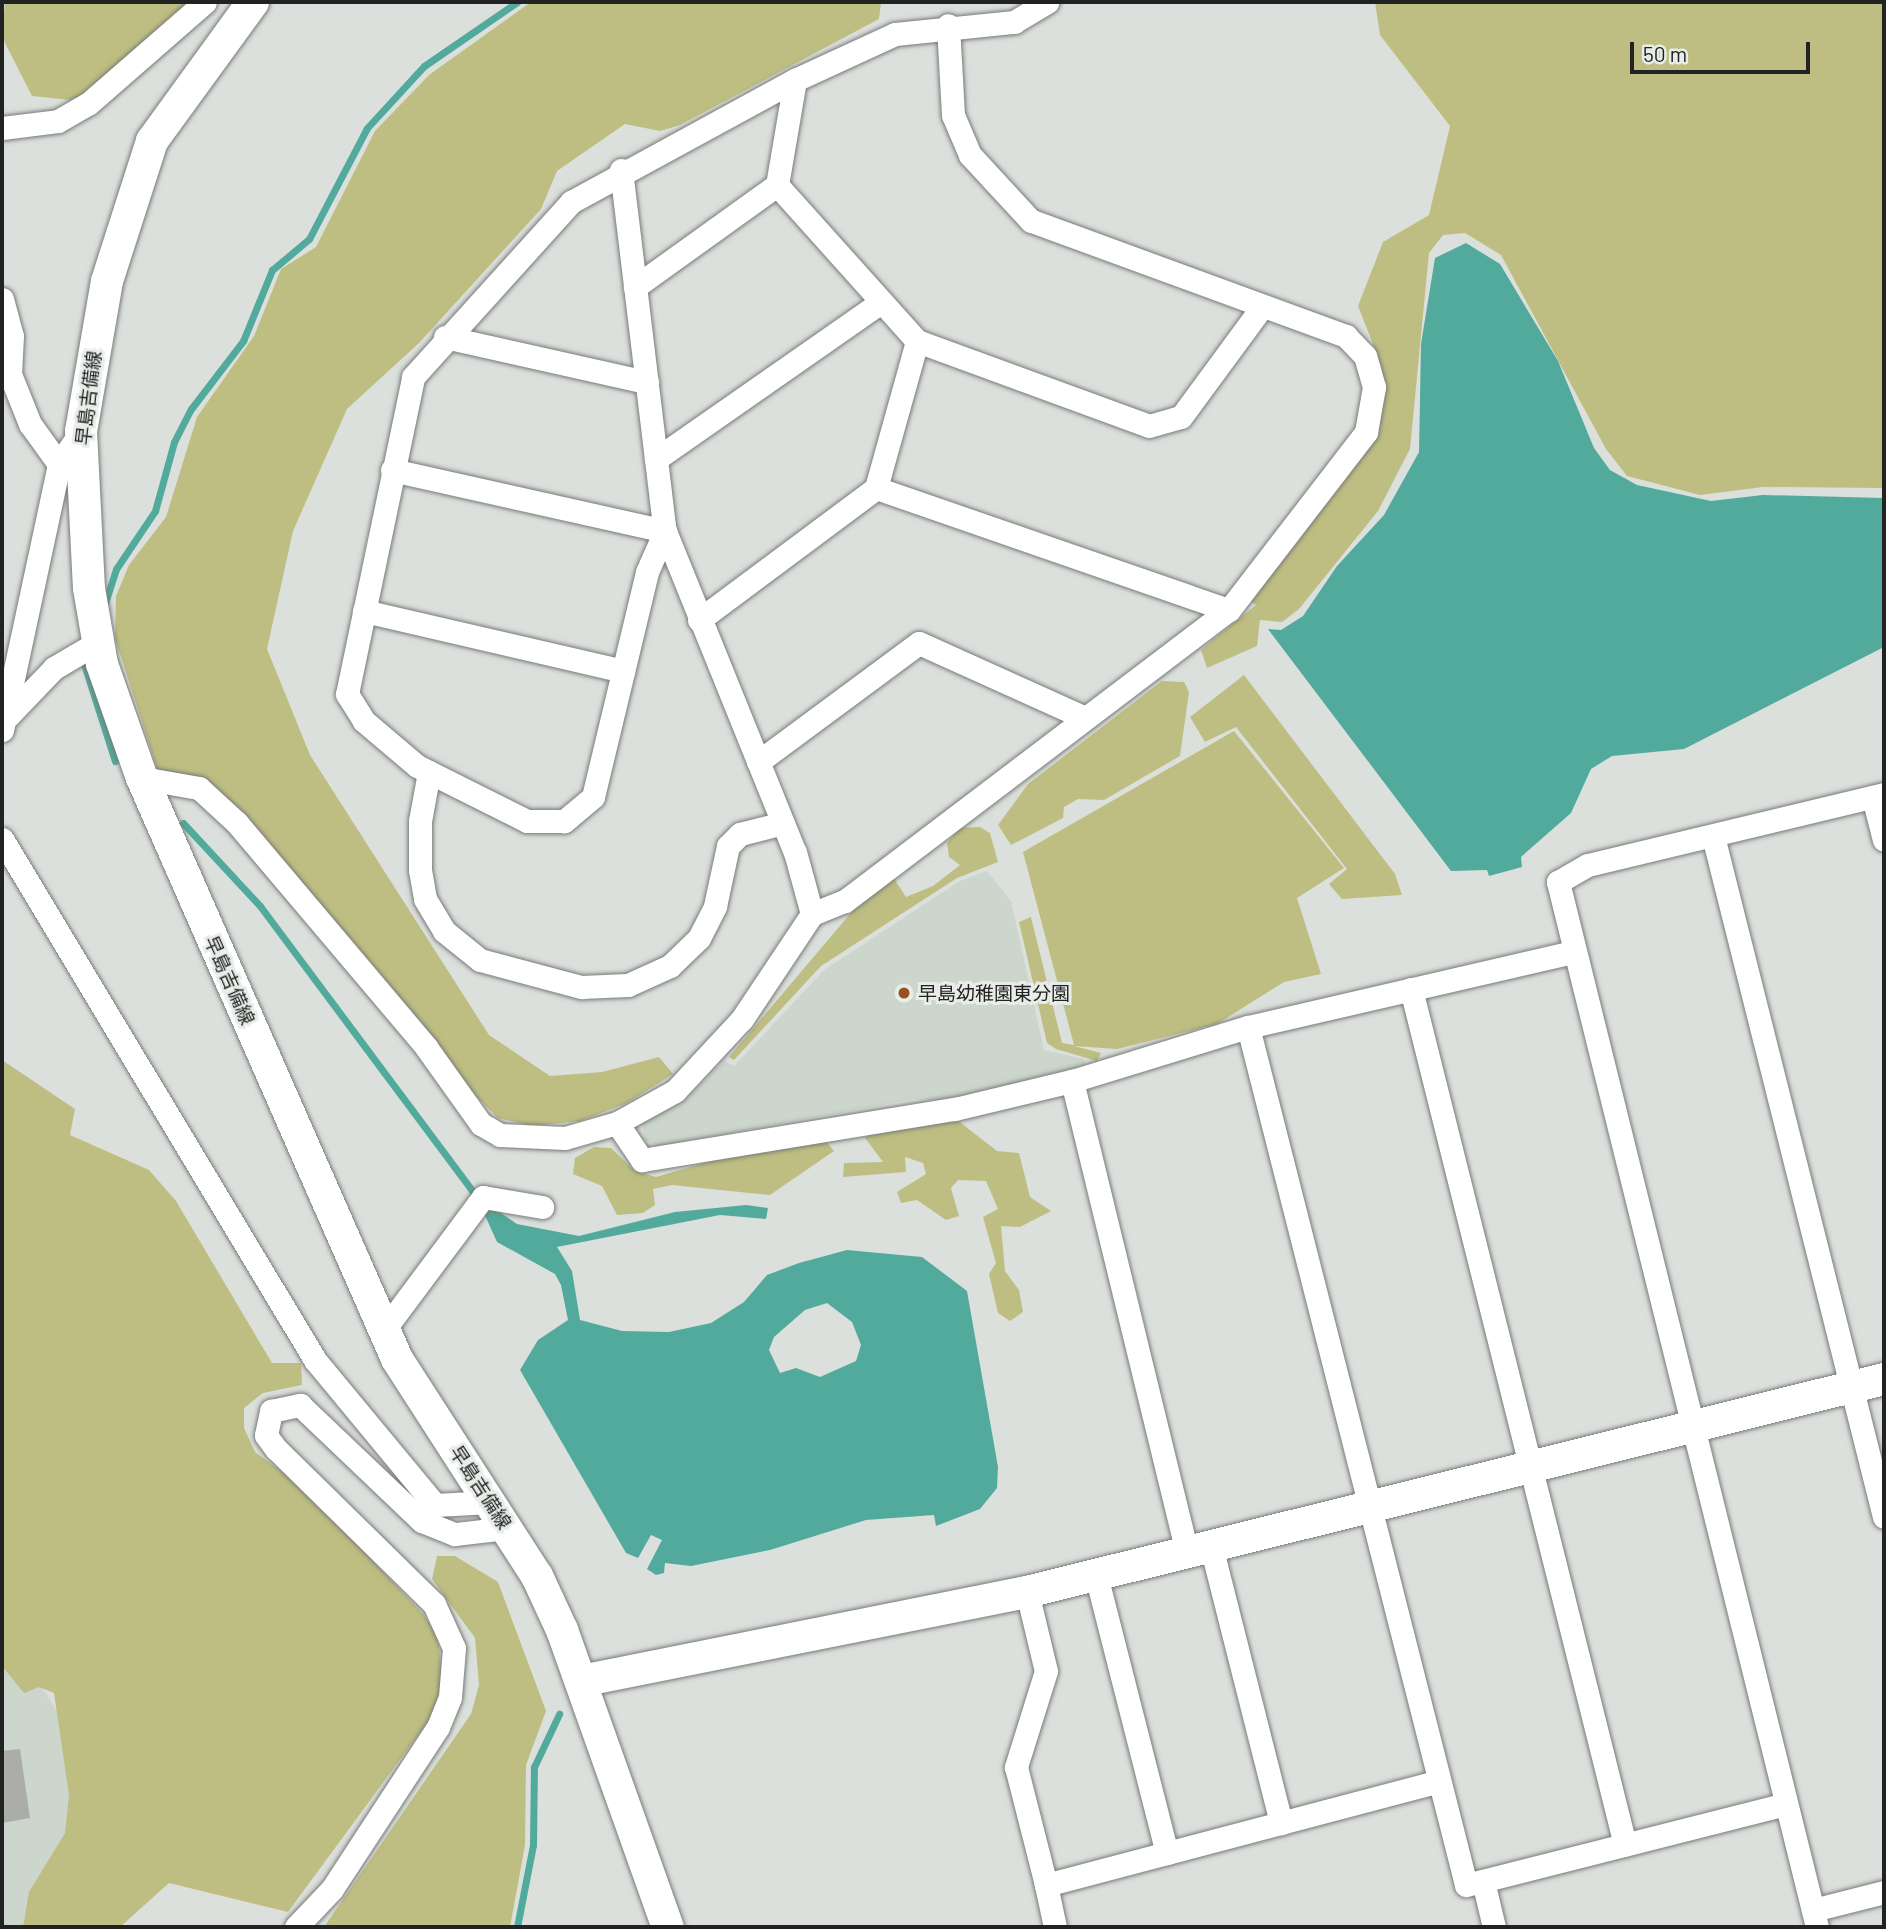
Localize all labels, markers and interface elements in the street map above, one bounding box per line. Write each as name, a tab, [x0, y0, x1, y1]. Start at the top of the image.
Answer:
scale bar	[1634, 28, 1814, 72]
text: 50 m	[1643, 41, 1687, 66]
street label: 早島吉備線	[71, 349, 105, 447]
street label: 早島吉備線	[200, 932, 260, 1028]
place label: 早島幼稚園東分園	[918, 982, 1070, 1004]
marker: 早島幼稚園東分園	[896, 985, 912, 1001]
street label: 早島吉備線	[446, 1441, 516, 1533]

